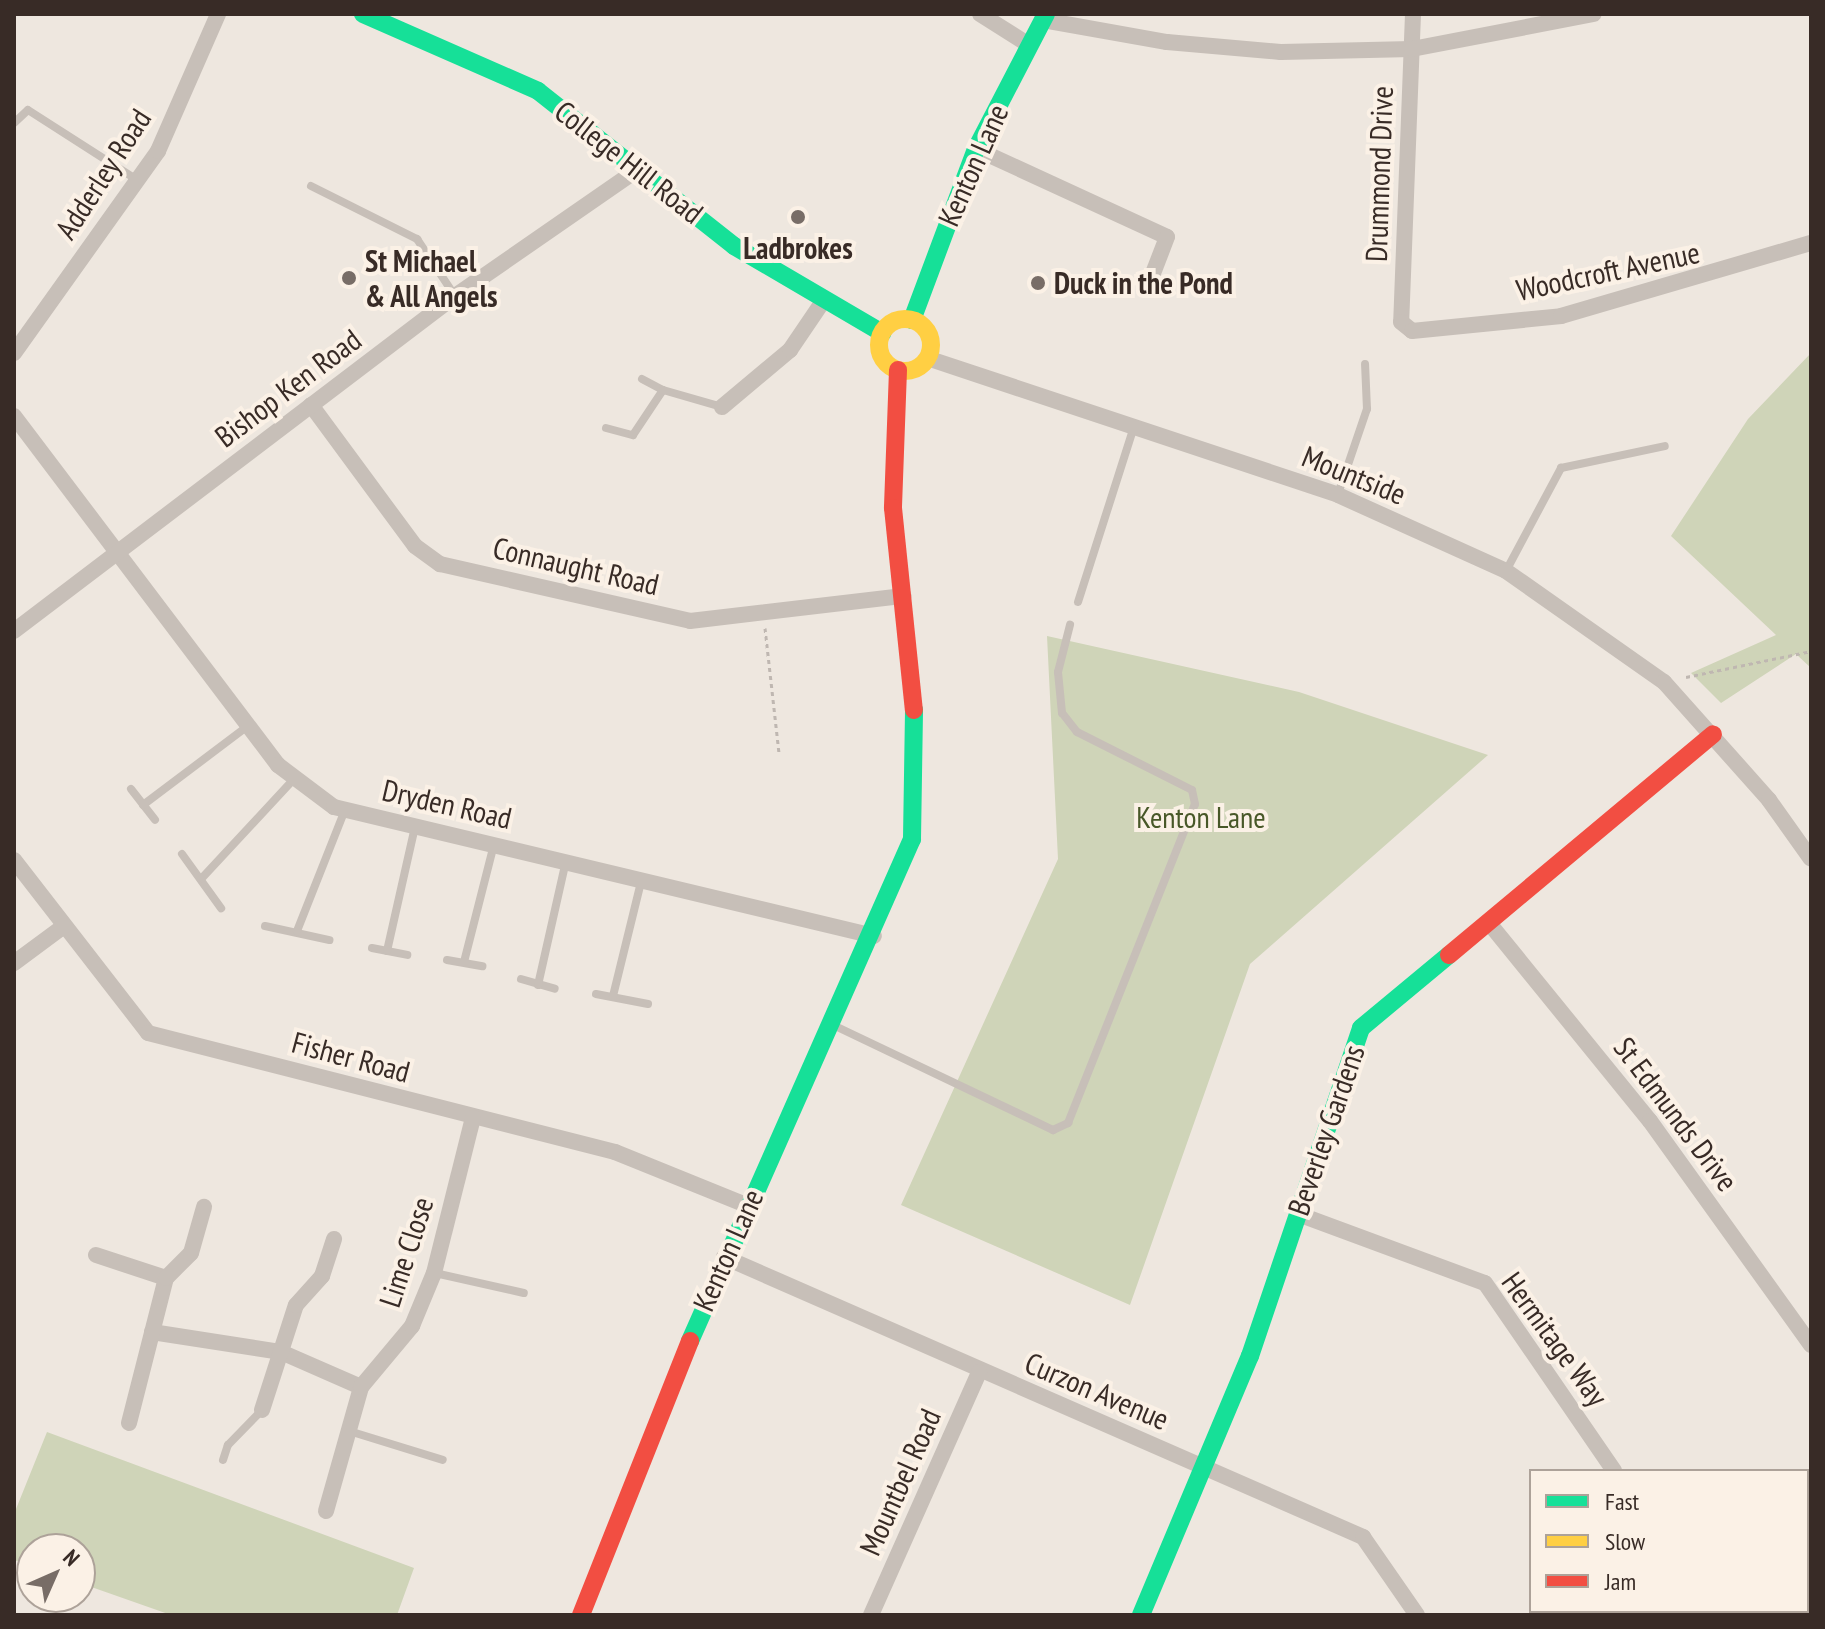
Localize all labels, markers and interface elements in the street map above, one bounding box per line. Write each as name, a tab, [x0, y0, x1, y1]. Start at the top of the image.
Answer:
street label: Drummond Drive	[1358, 85, 1400, 263]
street label: College Hill Road	[548, 93, 710, 231]
street label: Kenton Lane	[930, 99, 1016, 231]
street label: Adderley Road	[47, 102, 159, 246]
marker: Ladbrokes	[789, 208, 807, 226]
place label: Ladbrokes	[743, 230, 853, 266]
street label: Woodcroft Avenue	[1513, 234, 1703, 308]
place label: St Michael & All Angels	[365, 243, 499, 314]
place label: Duck in the Pond	[1054, 265, 1234, 301]
marker: St Michael & All Angels	[340, 269, 358, 287]
marker: Duck in the Pond	[1029, 274, 1047, 292]
street label: Bishop Ken Road	[208, 322, 368, 454]
street label: Mountside	[1297, 438, 1411, 512]
street label: Connaught Road	[490, 529, 662, 603]
street label: Dryden Road	[379, 772, 515, 836]
park label: Kenton Lane	[1136, 799, 1266, 835]
street label: Fisher Road	[288, 1024, 414, 1090]
street label: St Edmunds Drive	[1607, 1030, 1745, 1198]
street label: Beverley Gardens	[1280, 1040, 1372, 1220]
street label: Kenton Lane	[685, 1184, 771, 1316]
street label: Lime Close	[371, 1192, 441, 1312]
street label: Hermitage Way	[1494, 1265, 1616, 1413]
street label: Curzon Avenue	[1019, 1344, 1175, 1438]
street label: Mountbel Road	[852, 1403, 948, 1561]
legend	[1529, 1469, 1809, 1613]
text: Fast	[1605, 1486, 1639, 1517]
text: Slow	[1605, 1526, 1645, 1557]
north arrow	[16, 1533, 96, 1613]
text: N	[57, 1543, 86, 1572]
text: Jam	[1605, 1566, 1636, 1597]

